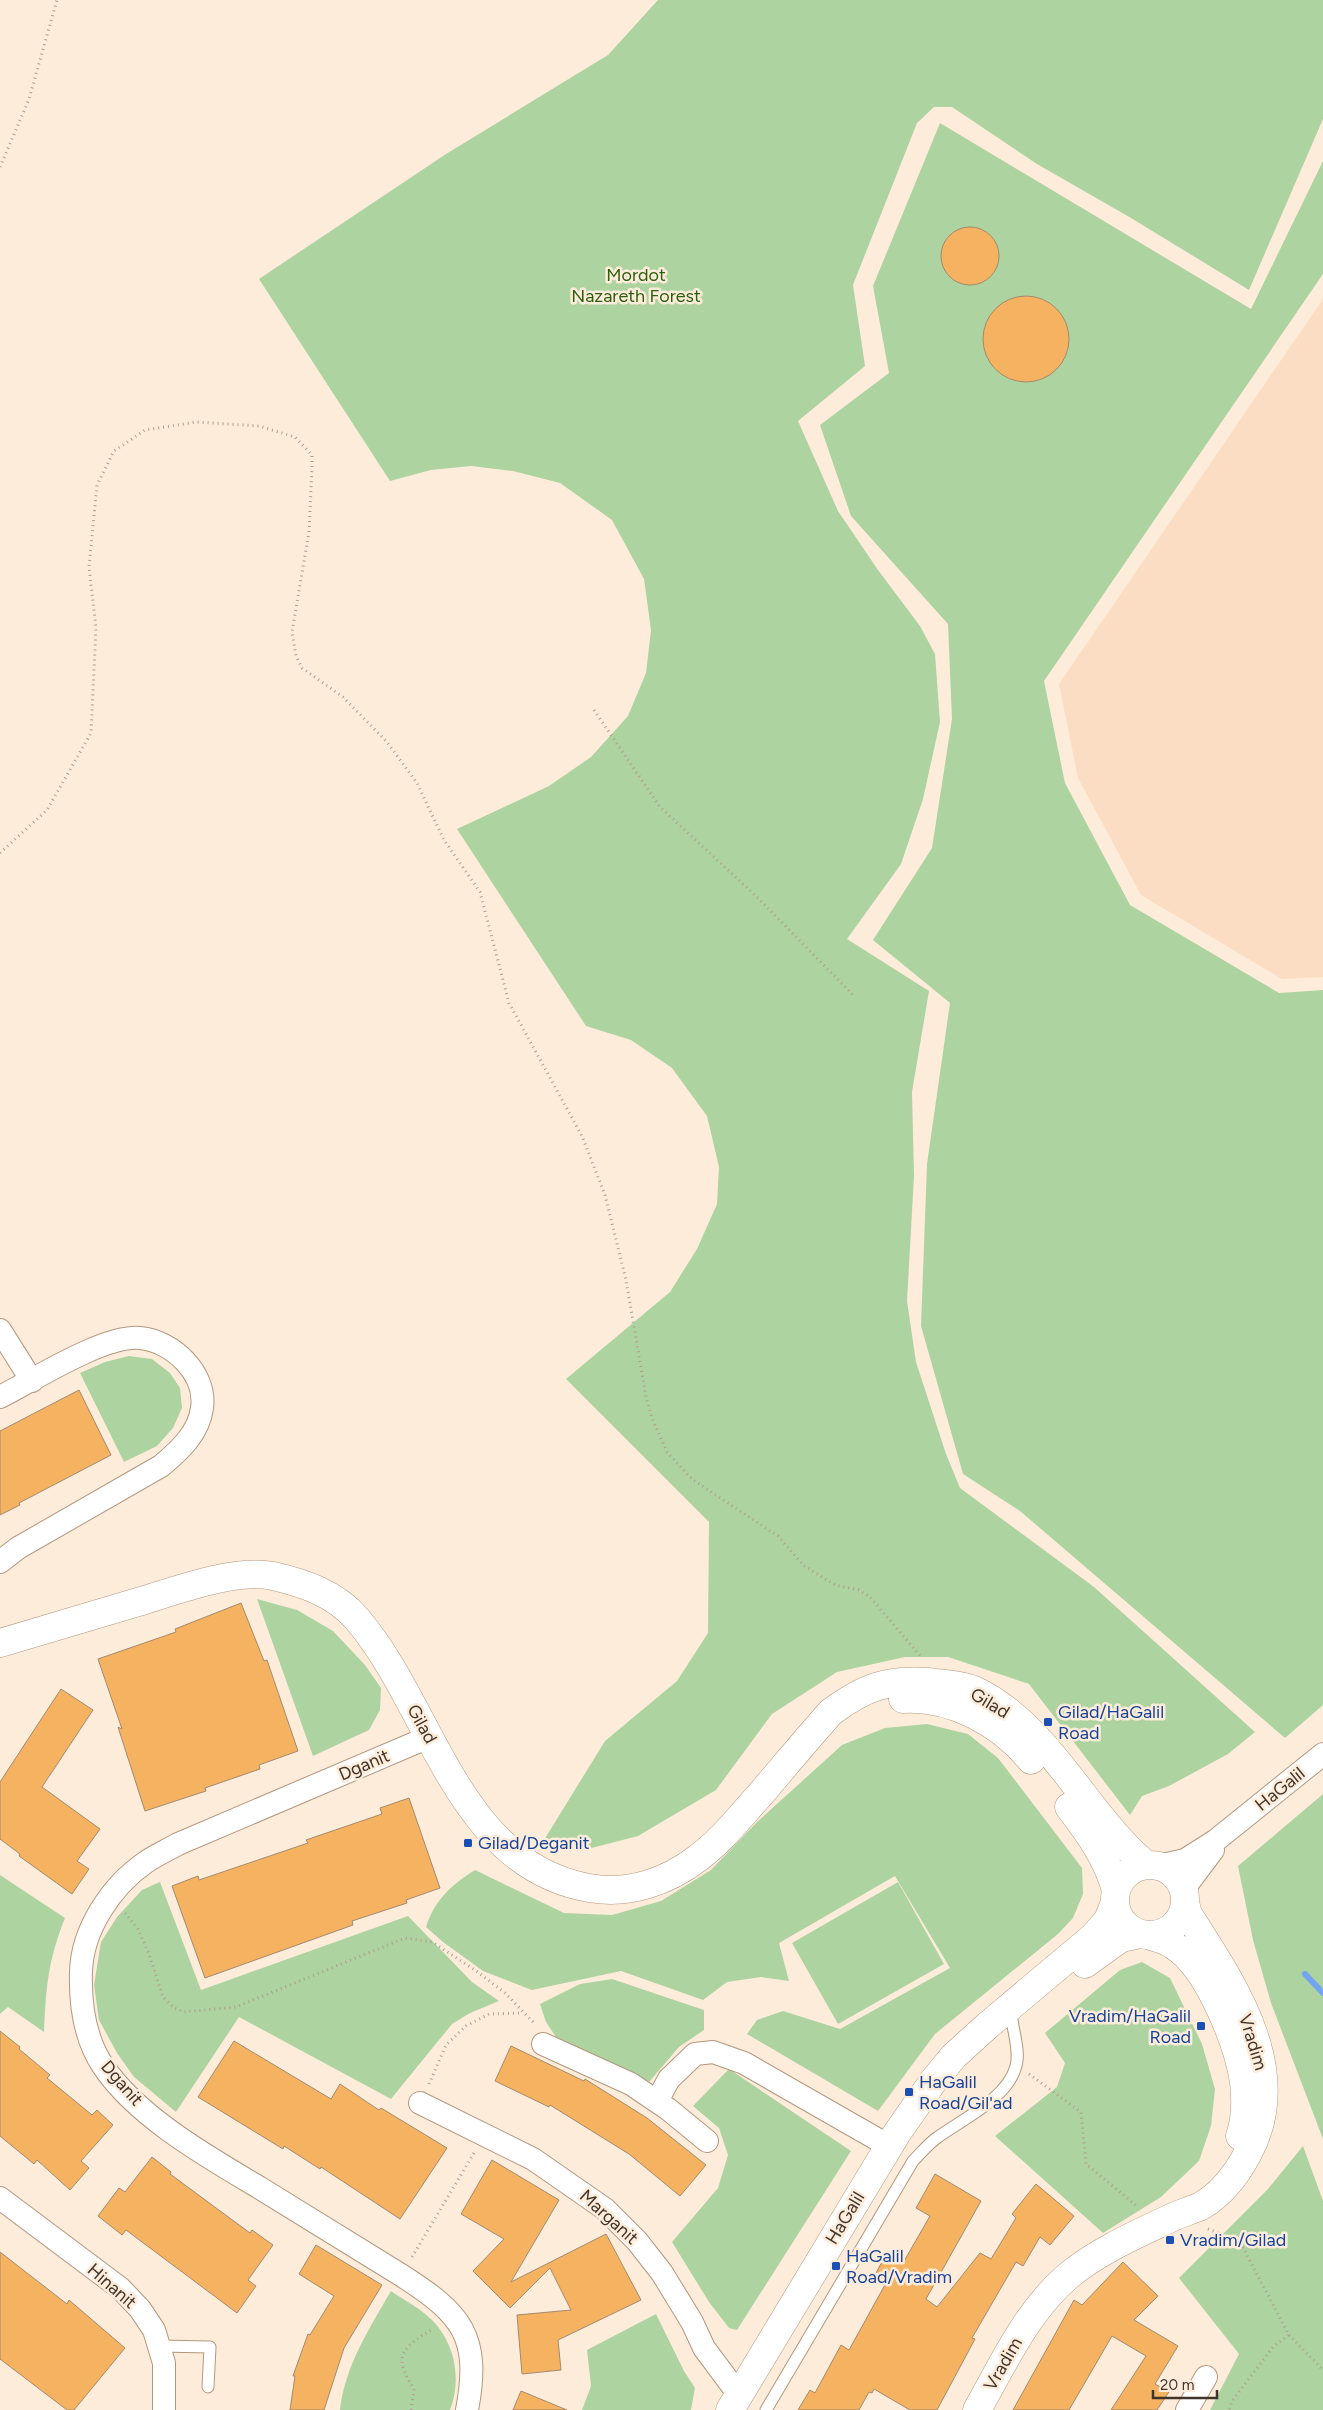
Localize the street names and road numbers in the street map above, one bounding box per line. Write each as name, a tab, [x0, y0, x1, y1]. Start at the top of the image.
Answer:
street label: Gilad	[967, 1683, 1013, 1723]
street label: Gilad	[402, 1700, 442, 1748]
street label: Dganit	[335, 1744, 393, 1786]
street label: HaGalil	[1251, 1762, 1309, 1816]
street label: Vradim	[1234, 2011, 1272, 2073]
street label: Dganit	[96, 2056, 148, 2110]
street label: Marganit	[575, 2185, 643, 2249]
street label: HaGalil	[821, 2188, 869, 2248]
street label: Hinanit	[83, 2259, 141, 2313]
street label: Vradim	[979, 2334, 1027, 2394]

